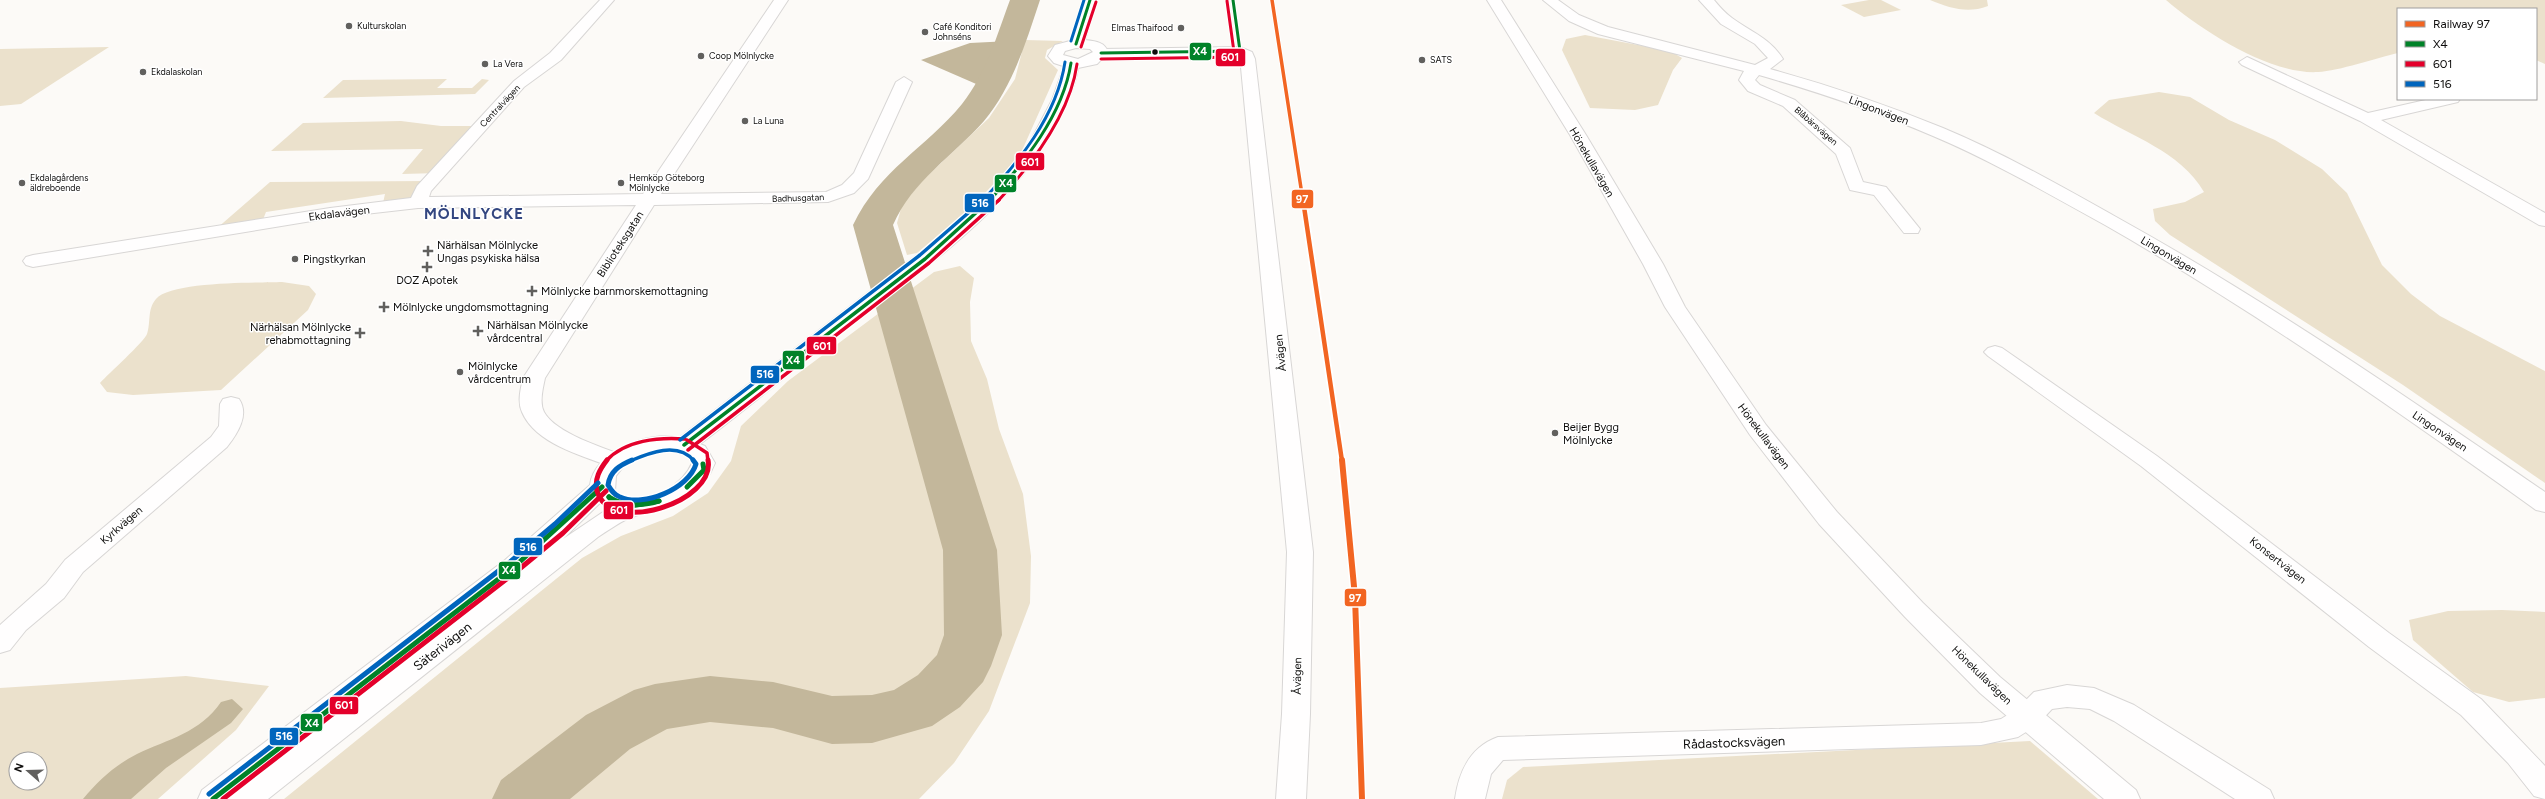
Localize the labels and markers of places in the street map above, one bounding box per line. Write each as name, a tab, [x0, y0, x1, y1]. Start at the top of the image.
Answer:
place label: Kulturskolan	[357, 20, 406, 31]
marker: Kulturskolan	[344, 21, 354, 31]
place label: Café Konditori Johnséns	[933, 21, 991, 42]
place label: Elmas Thaifood	[1111, 22, 1173, 33]
marker: Elmas Thaifood	[1176, 23, 1186, 33]
marker: Café Konditori Johnséns	[920, 27, 930, 37]
unlabelled marker	[1150, 47, 1160, 57]
place label: Coop Mölnlycke	[709, 50, 774, 61]
marker: Coop Mölnlycke	[696, 51, 706, 61]
place label: SATS	[1430, 54, 1452, 65]
marker: SATS	[1417, 55, 1427, 65]
place label: La Vera	[493, 58, 523, 69]
marker: La Vera	[480, 59, 490, 69]
place label: Ekdalaskolan	[151, 66, 202, 77]
marker: Ekdalaskolan	[138, 67, 148, 77]
place label: La Luna	[753, 115, 784, 126]
marker: La Luna	[740, 116, 750, 126]
place label: Ekdalagårdens äldreboende	[30, 172, 88, 193]
place label: Hemköp Göteborg Mölnlycke	[629, 172, 705, 193]
marker: Ekdalagårdens äldreboende	[17, 178, 27, 188]
marker: Hemköp Göteborg Mölnlycke	[616, 178, 626, 188]
place label: Närhälsan Mölnlycke Ungas psykiska hälsa	[437, 239, 540, 265]
marker: Närhälsan Mölnlycke Ungas psykiska hälsa	[422, 245, 434, 257]
place label: Pingstkyrkan	[303, 253, 366, 266]
marker: Pingstkyrkan	[290, 254, 300, 264]
marker: DOZ Apotek	[422, 262, 432, 272]
place label: DOZ Apotek	[396, 274, 459, 287]
marker: Mölnlycke barnmorskemottagning	[526, 285, 538, 297]
place label: Mölnlycke barnmorskemottagning	[541, 285, 708, 298]
marker: Mölnlycke ungdomsmottagning	[378, 301, 390, 313]
place label: Mölnlycke ungdomsmottagning	[393, 301, 549, 314]
place label: Närhälsan Mölnlycke vårdcentral	[487, 319, 588, 345]
place label: Närhälsan Mölnlycke rehabmottagning	[250, 321, 351, 347]
marker: Närhälsan Mölnlycke vårdcentral	[472, 325, 484, 337]
marker: Närhälsan Mölnlycke rehabmottagning	[354, 327, 366, 339]
place label: Mölnlycke vårdcentrum	[468, 360, 531, 386]
marker: Mölnlycke vårdcentrum	[455, 367, 465, 377]
place label: Beijer Bygg Mölnlycke	[1563, 421, 1619, 447]
marker: Beijer Bygg Mölnlycke	[1550, 428, 1560, 438]

